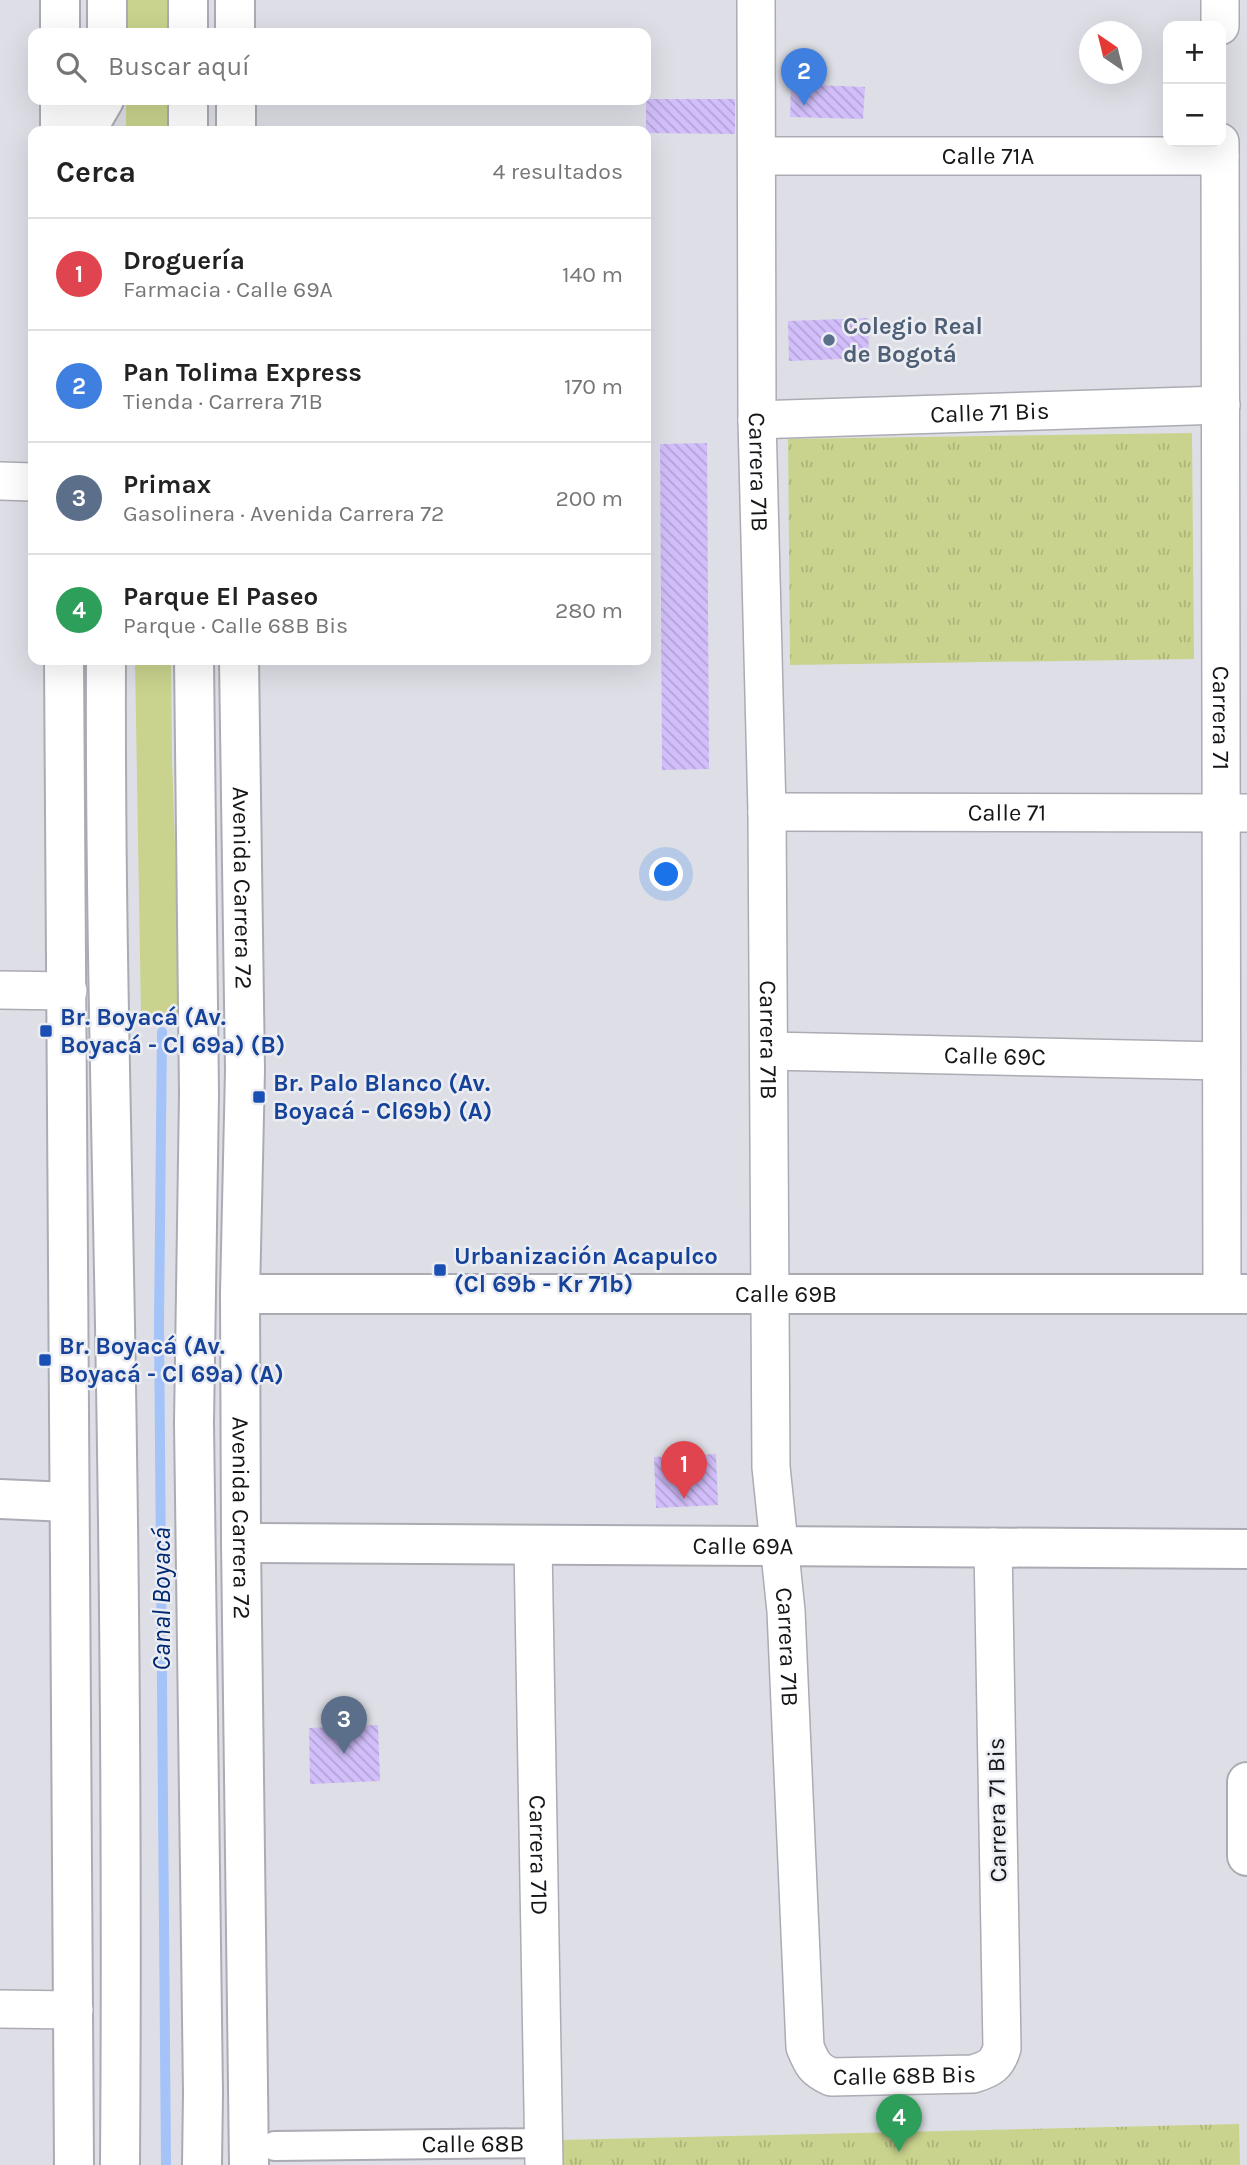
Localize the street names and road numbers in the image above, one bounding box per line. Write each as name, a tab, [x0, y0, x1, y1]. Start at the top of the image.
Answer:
street label: Calle 71A	[942, 142, 1034, 170]
street label: Calle 71 Bis	[930, 397, 1050, 428]
street label: Carrera 71B	[743, 412, 774, 532]
street label: Carrera 71	[1207, 666, 1235, 770]
street label: Avenida Carrera 72	[227, 786, 258, 990]
street label: Calle 71	[968, 798, 1046, 827]
street label: Carrera 71B	[754, 980, 783, 1100]
street label: Calle 69C	[944, 1041, 1046, 1071]
street label: Calle 69B	[735, 1280, 837, 1308]
street label: Avenida Carrera 72	[226, 1416, 256, 1620]
street label: Calle 69A	[692, 1532, 794, 1560]
street label: Carrera 71B	[770, 1586, 804, 1707]
street label: Carrera 71 Bis	[982, 1737, 1012, 1883]
street label: Carrera 71D	[523, 1795, 554, 1915]
street label: Calle 68B Bis	[833, 2060, 976, 2091]
street label: Calle 68B	[421, 2129, 525, 2158]

